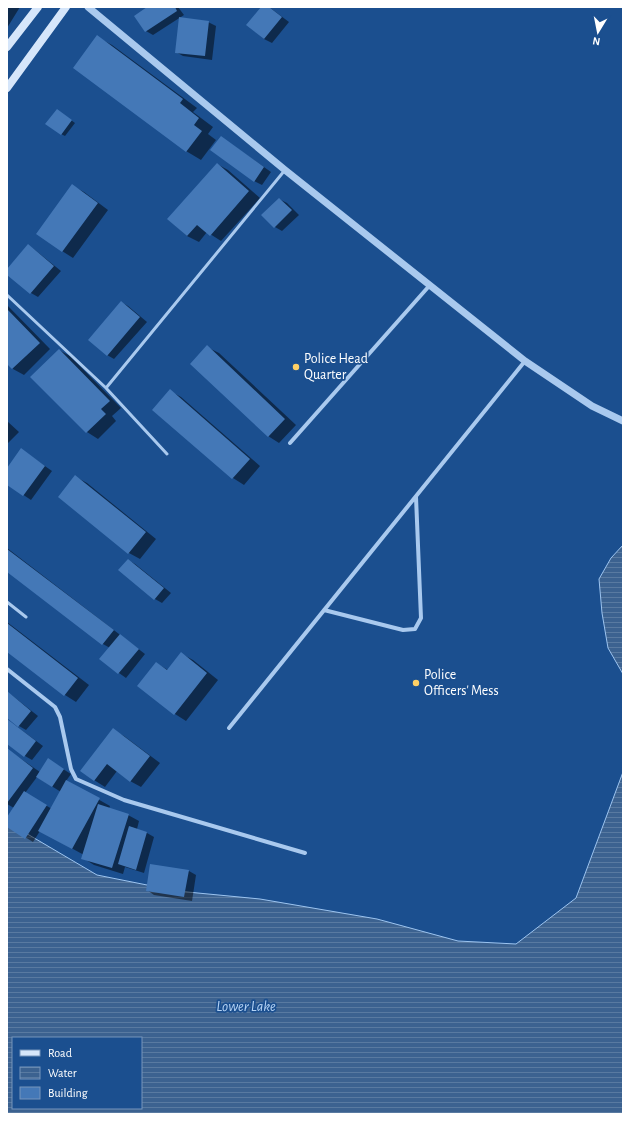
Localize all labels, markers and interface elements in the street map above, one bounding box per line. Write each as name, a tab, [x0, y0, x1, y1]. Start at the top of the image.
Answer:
north arrow	[578, 12, 618, 52]
text: N	[592, 35, 601, 47]
place label: Police Head Quarter	[304, 352, 368, 382]
marker: Police Head Quarter	[291, 362, 301, 372]
place label: Police Officers' Mess	[424, 668, 499, 698]
marker: Police Officers' Mess	[411, 678, 421, 688]
water label: Lower Lake	[216, 999, 276, 1014]
legend	[12, 1037, 142, 1109]
text: Road	[48, 1047, 72, 1059]
text: Water	[48, 1067, 77, 1079]
text: Building	[48, 1087, 88, 1099]

